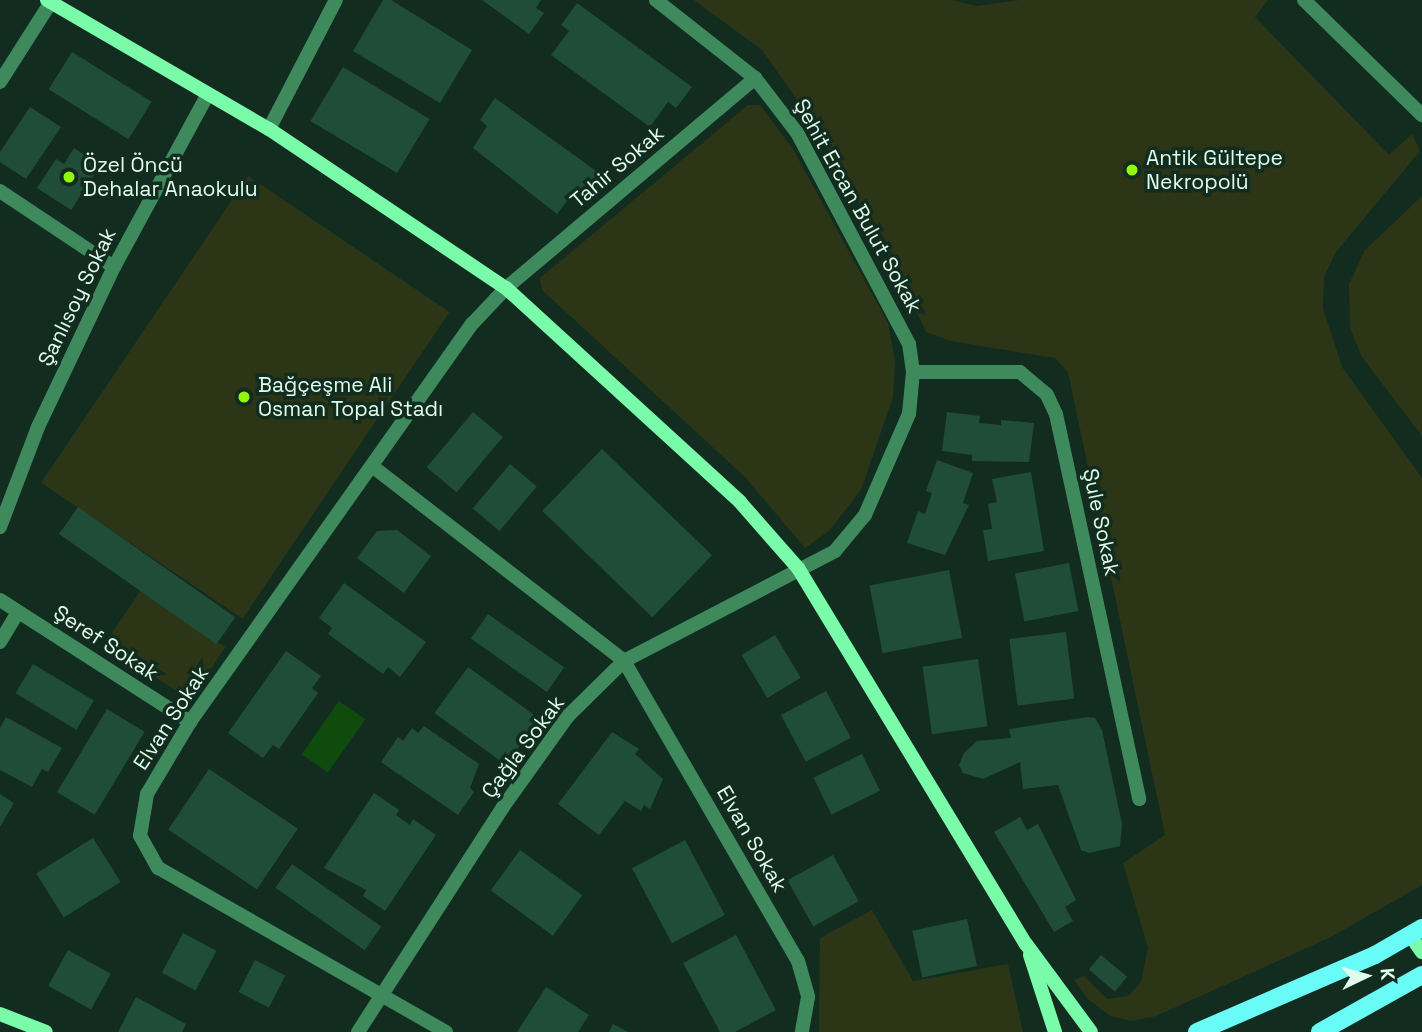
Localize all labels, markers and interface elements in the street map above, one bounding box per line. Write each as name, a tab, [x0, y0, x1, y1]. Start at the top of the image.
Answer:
street label: Şehit Ercan Bulut Sokak	[789, 95, 927, 317]
street label: Tahir Sokak	[565, 121, 669, 213]
place label: Antik Gültepe Nekropolü	[1146, 145, 1283, 195]
place label: Özel Öncü Dehalar Anaokulu	[83, 152, 258, 202]
marker: Antik Gültepe Nekropolü	[1124, 162, 1140, 178]
marker: Özel Öncü Dehalar Anaokulu	[61, 169, 77, 185]
street label: Şanlısoy Sokak	[33, 224, 121, 370]
place label: Bağçeşme Ali Osman Topal Stadı	[258, 372, 444, 422]
marker: Bağçeşme Ali Osman Topal Stadı	[236, 389, 252, 405]
street label: Şule Sokak	[1077, 466, 1125, 578]
street label: Şeref Sokak	[49, 600, 163, 686]
street label: Elvan Sokak	[128, 661, 214, 775]
street label: Çağla Sokak	[476, 691, 570, 803]
street label: Elvan Sokak	[711, 781, 793, 897]
north arrow	[1331, 941, 1401, 1011]
text: K	[1374, 967, 1400, 981]

